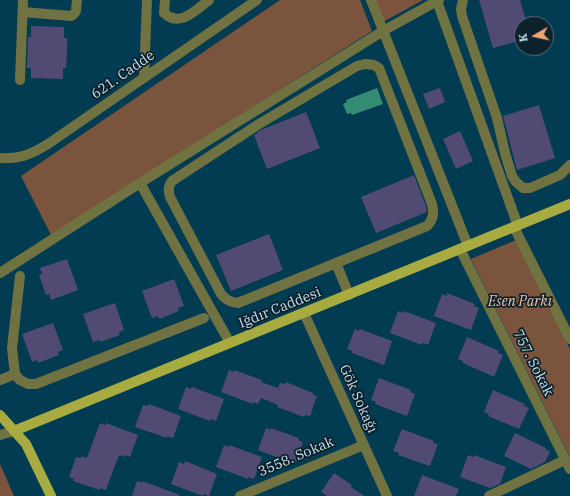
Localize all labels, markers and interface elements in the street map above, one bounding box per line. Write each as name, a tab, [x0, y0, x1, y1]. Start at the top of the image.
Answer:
north arrow	[514, 16, 554, 56]
text: K	[516, 32, 531, 43]
street label: 621. Cadde	[88, 47, 158, 103]
street label: Iğdır Caddesi	[236, 284, 324, 332]
park label: Esen Parkı	[488, 294, 552, 310]
street label: 757. Sokak	[509, 327, 557, 399]
street label: Gök Sokağı	[335, 362, 381, 436]
street label: 3558. Sokak	[256, 433, 336, 481]

